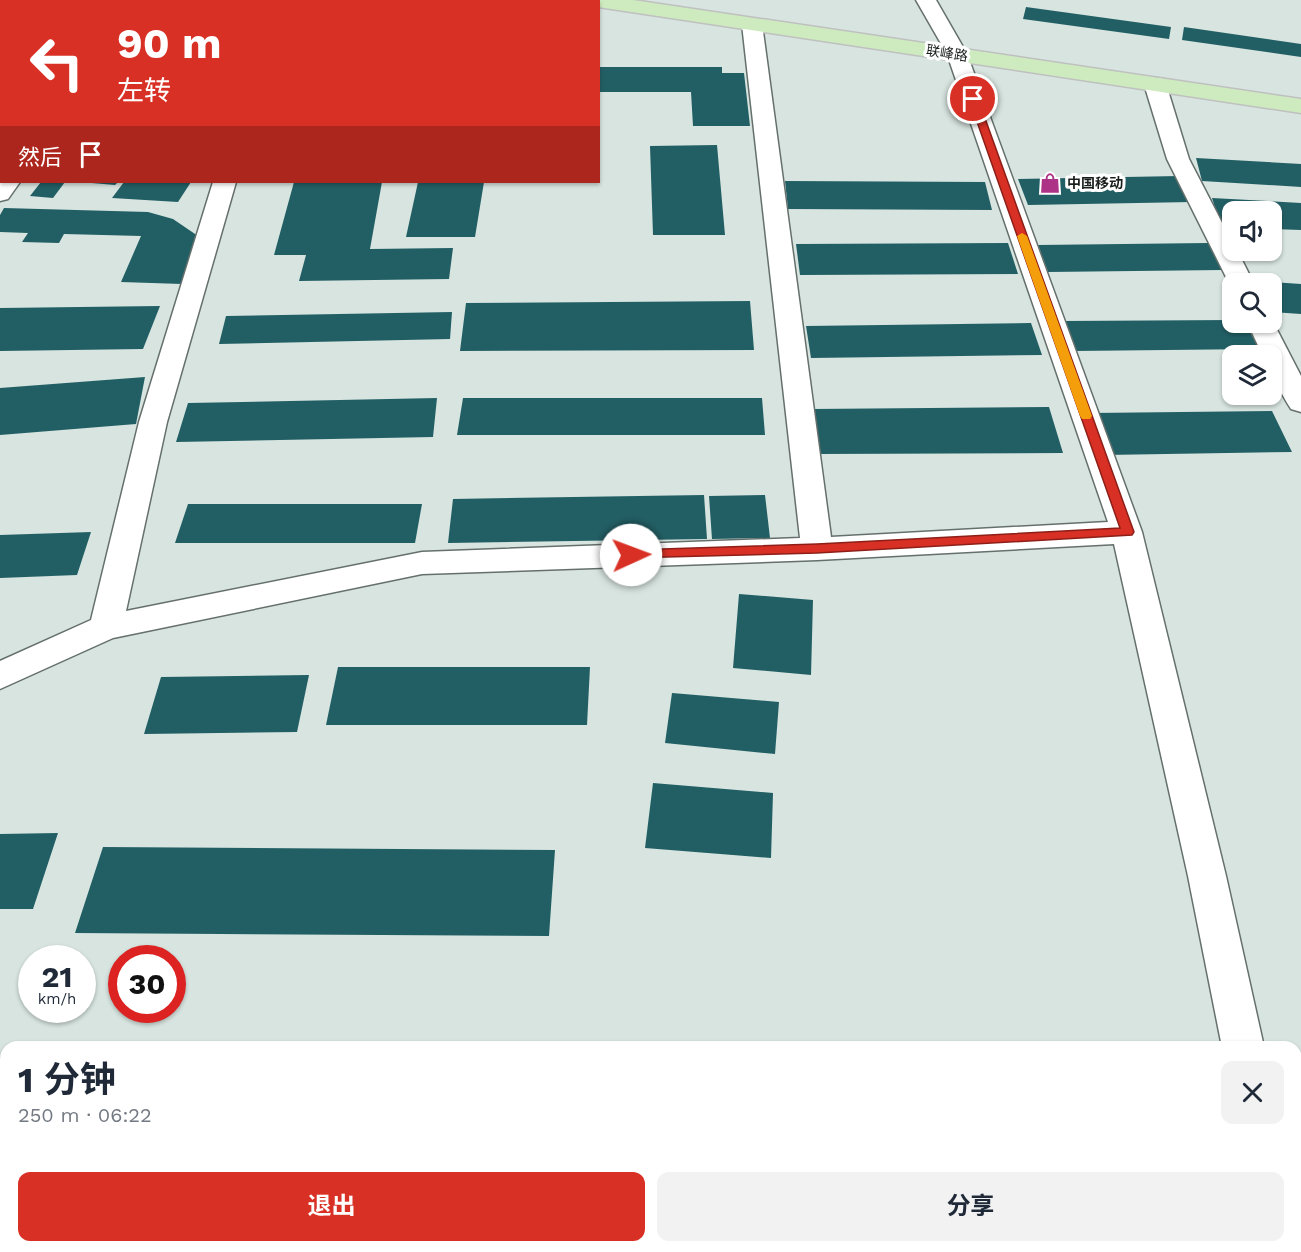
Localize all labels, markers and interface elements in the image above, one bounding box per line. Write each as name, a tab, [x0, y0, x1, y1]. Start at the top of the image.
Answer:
text: 90 m	[117, 19, 221, 68]
icon: left	[18, 24, 96, 102]
street label: 联峰路	[925, 42, 969, 64]
pin	[947, 73, 998, 124]
text: 左转	[117, 75, 171, 107]
icon: arrive	[956, 82, 989, 115]
icon: arrive	[74, 138, 107, 171]
text: 然后	[18, 145, 62, 170]
shop icon: 中国移动	[1038, 171, 1062, 195]
place label: 中国移动	[1067, 175, 1123, 191]
map controls	[1222, 201, 1282, 405]
button: sound	[1222, 201, 1282, 261]
button: search	[1222, 273, 1282, 333]
button: layers	[1222, 345, 1282, 405]
position arrow	[599, 523, 663, 587]
speed limit sign: 30	[108, 945, 186, 1023]
text: 21	[42, 959, 72, 994]
text: km/h	[38, 990, 76, 1008]
text: 1 分钟	[18, 1059, 116, 1101]
button: close	[1221, 1061, 1284, 1124]
text: 250 m · 06:22	[18, 1103, 152, 1127]
button: 退出	[18, 1172, 645, 1241]
button: 分享	[657, 1172, 1284, 1241]

